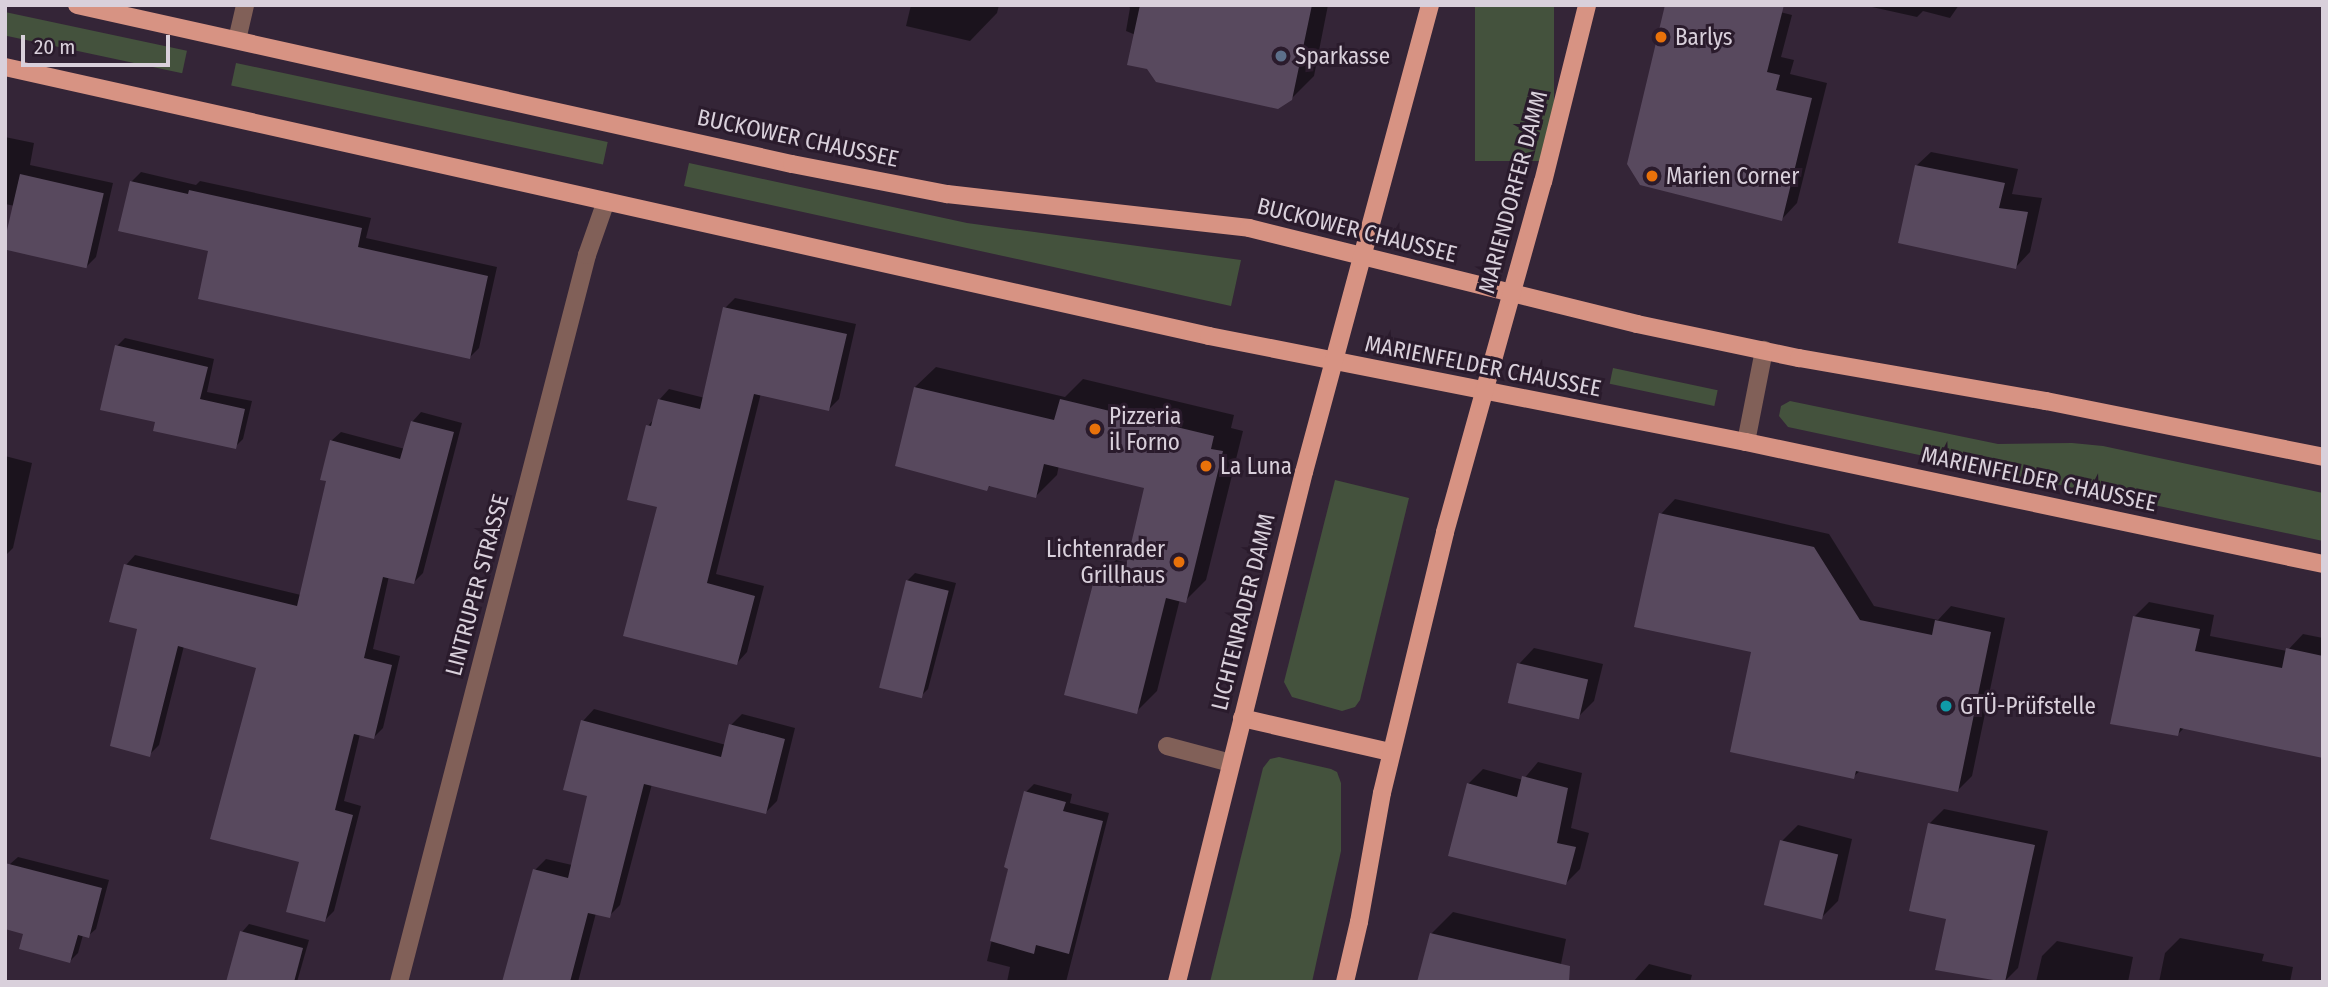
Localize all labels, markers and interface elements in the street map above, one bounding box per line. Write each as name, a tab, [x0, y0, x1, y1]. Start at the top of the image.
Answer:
scale bar	[24, 21, 173, 65]
place label: Barlys	[1675, 23, 1733, 51]
marker: Barlys	[1653, 29, 1669, 45]
text: 20 m	[34, 34, 75, 60]
place label: Sparkasse	[1295, 42, 1390, 70]
marker: Sparkasse	[1273, 48, 1289, 64]
street label: MARIENDORFER DAMM	[1473, 88, 1553, 296]
street label: BUCKOWER CHAUSSEE	[695, 103, 901, 173]
place label: Marien Corner	[1666, 162, 1799, 190]
marker: Marien Corner	[1644, 168, 1660, 184]
street label: BUCKOWER CHAUSSEE	[1254, 192, 1460, 268]
street label: MARIENFELDER CHAUSSEE	[1363, 330, 1603, 402]
place label: Pizzeria il Forno	[1109, 402, 1181, 456]
marker: Pizzeria il Forno	[1087, 421, 1103, 437]
street label: MARIENFELDER CHAUSSEE	[1919, 441, 2159, 517]
place label: La Luna	[1220, 452, 1292, 480]
marker: La Luna	[1198, 458, 1214, 474]
street label: LINTRUPER STRASSE	[439, 491, 515, 679]
street label: LICHTENRADER DAMM	[1205, 511, 1281, 713]
place label: Lichtenrader Grillhaus	[1046, 535, 1165, 589]
marker: Lichtenrader Grillhaus	[1171, 554, 1187, 570]
place label: GTÜ-Prüfstelle	[1960, 692, 2096, 720]
marker: GTÜ-Prüfstelle	[1938, 698, 1954, 714]

